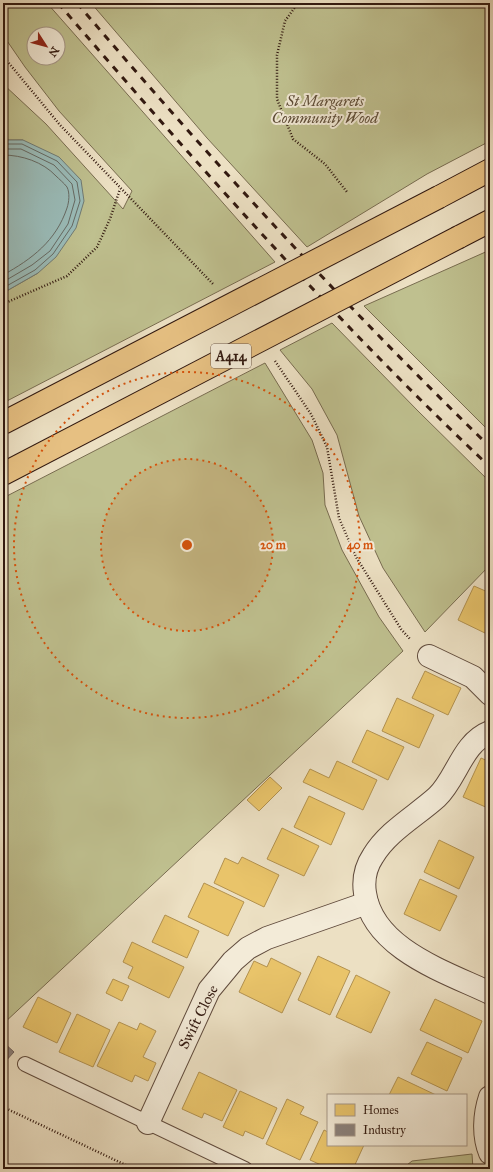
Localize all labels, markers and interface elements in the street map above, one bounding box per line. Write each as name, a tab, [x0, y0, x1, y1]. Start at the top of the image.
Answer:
north arrow	[26, 26, 66, 66]
text: N	[45, 44, 62, 60]
park label: St Margarets Community Wood	[272, 92, 379, 127]
road number: A414	[211, 344, 251, 368]
centre of rings	[180, 538, 194, 552]
text: 20 m	[260, 538, 287, 552]
text: 40 m	[347, 538, 374, 553]
street label: Swift Close	[174, 982, 222, 1052]
legend	[327, 1094, 467, 1146]
text: Homes	[363, 1103, 399, 1117]
text: Industry	[363, 1123, 406, 1137]

